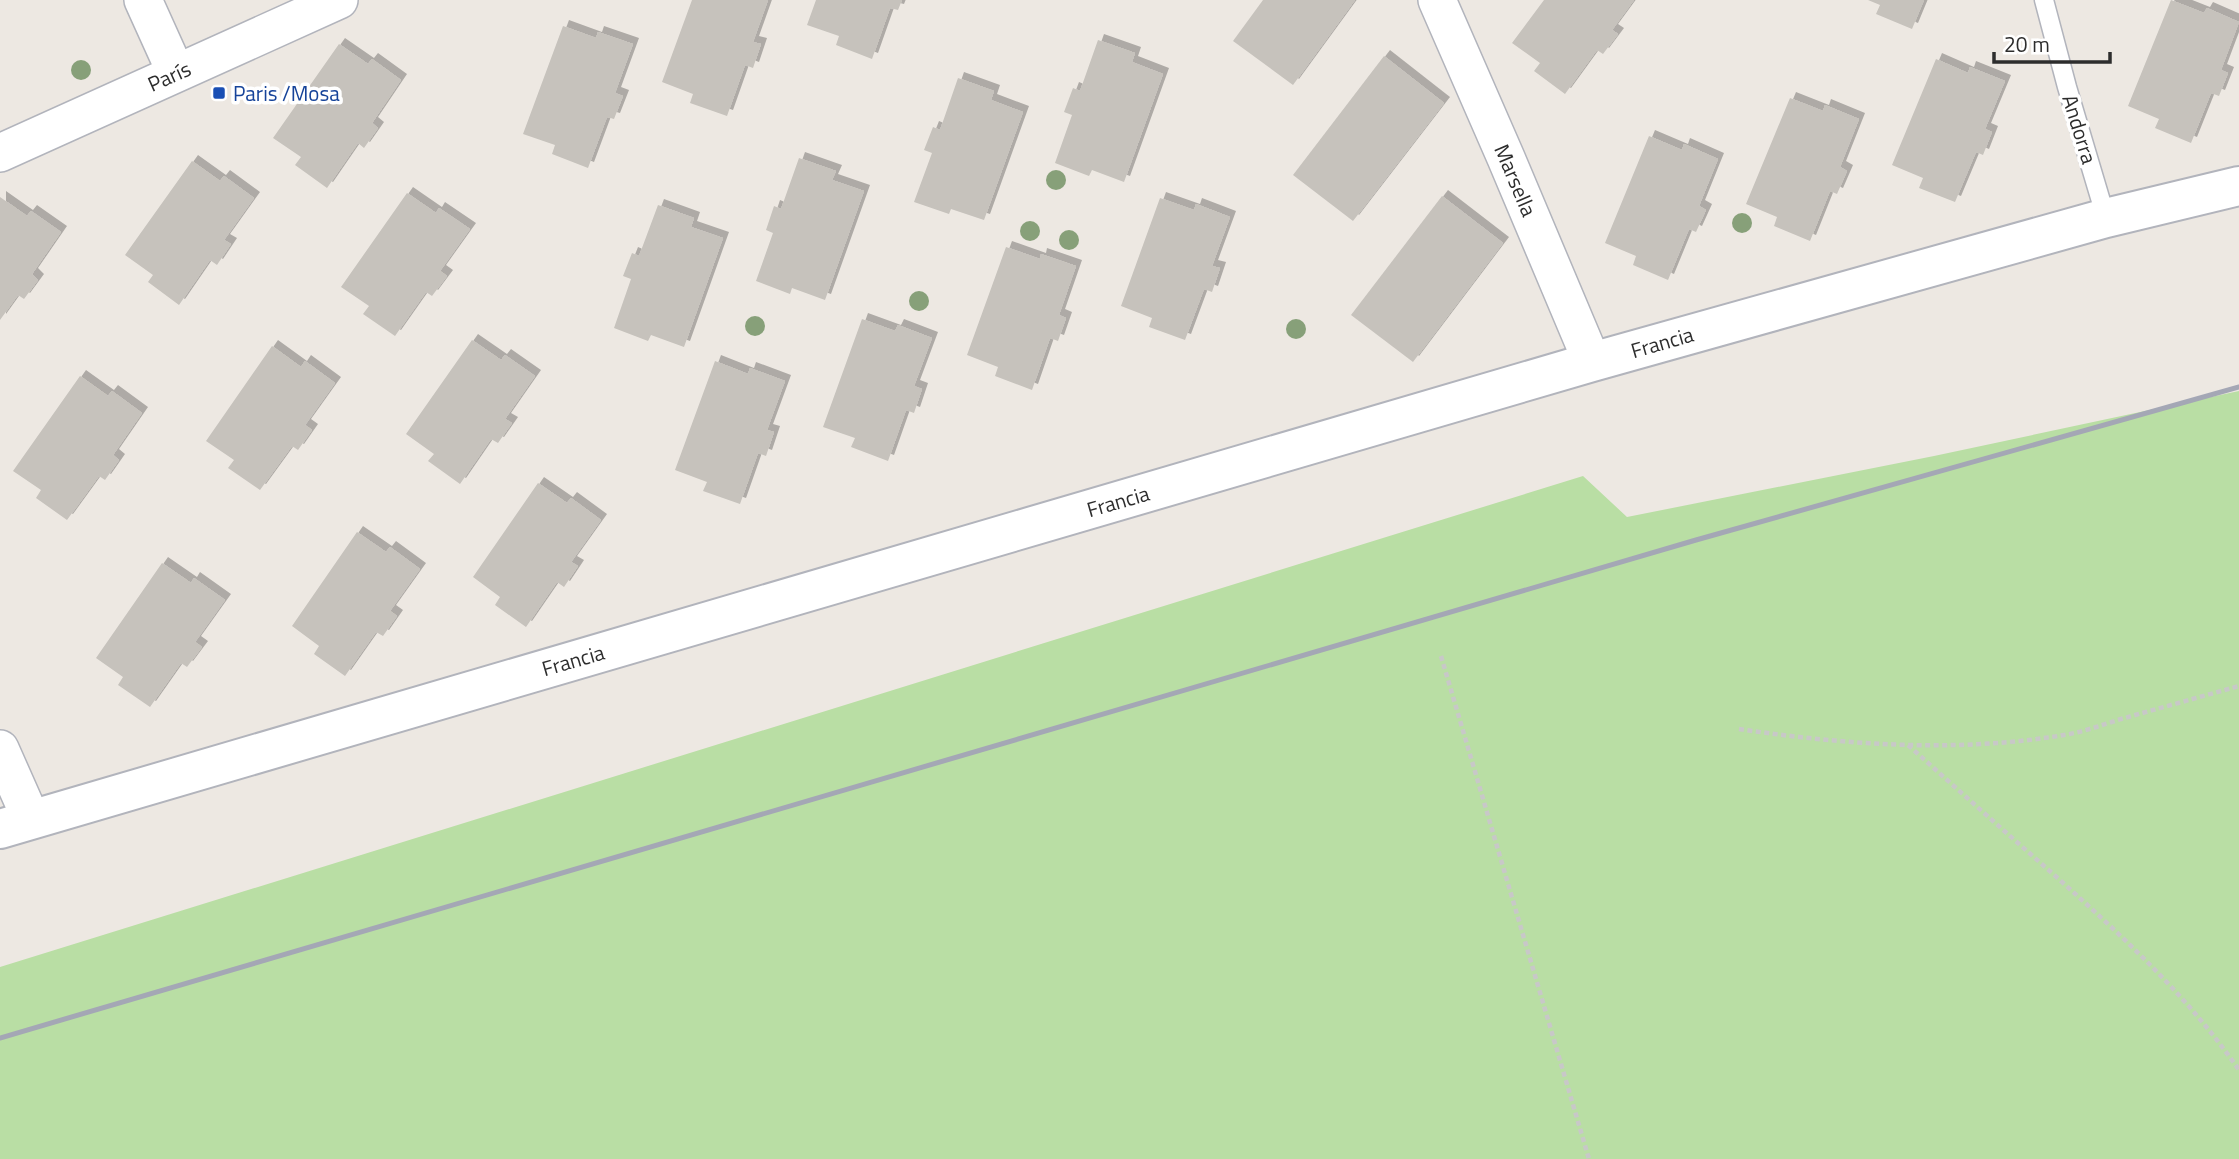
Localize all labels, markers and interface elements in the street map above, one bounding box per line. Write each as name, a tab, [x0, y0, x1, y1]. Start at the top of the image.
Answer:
scale bar	[1994, 21, 2110, 65]
text: 20 m	[2004, 28, 2050, 60]
street label: París	[142, 52, 196, 100]
place label: Paris /Mosa	[233, 77, 340, 109]
marker: Paris /Mosa	[211, 85, 227, 101]
street label: Andorra	[2054, 90, 2106, 168]
street label: Marsella	[1486, 139, 1546, 222]
street label: Francia	[1627, 318, 1698, 366]
street label: Francia	[1083, 477, 1154, 525]
street label: Francia	[538, 636, 609, 684]

